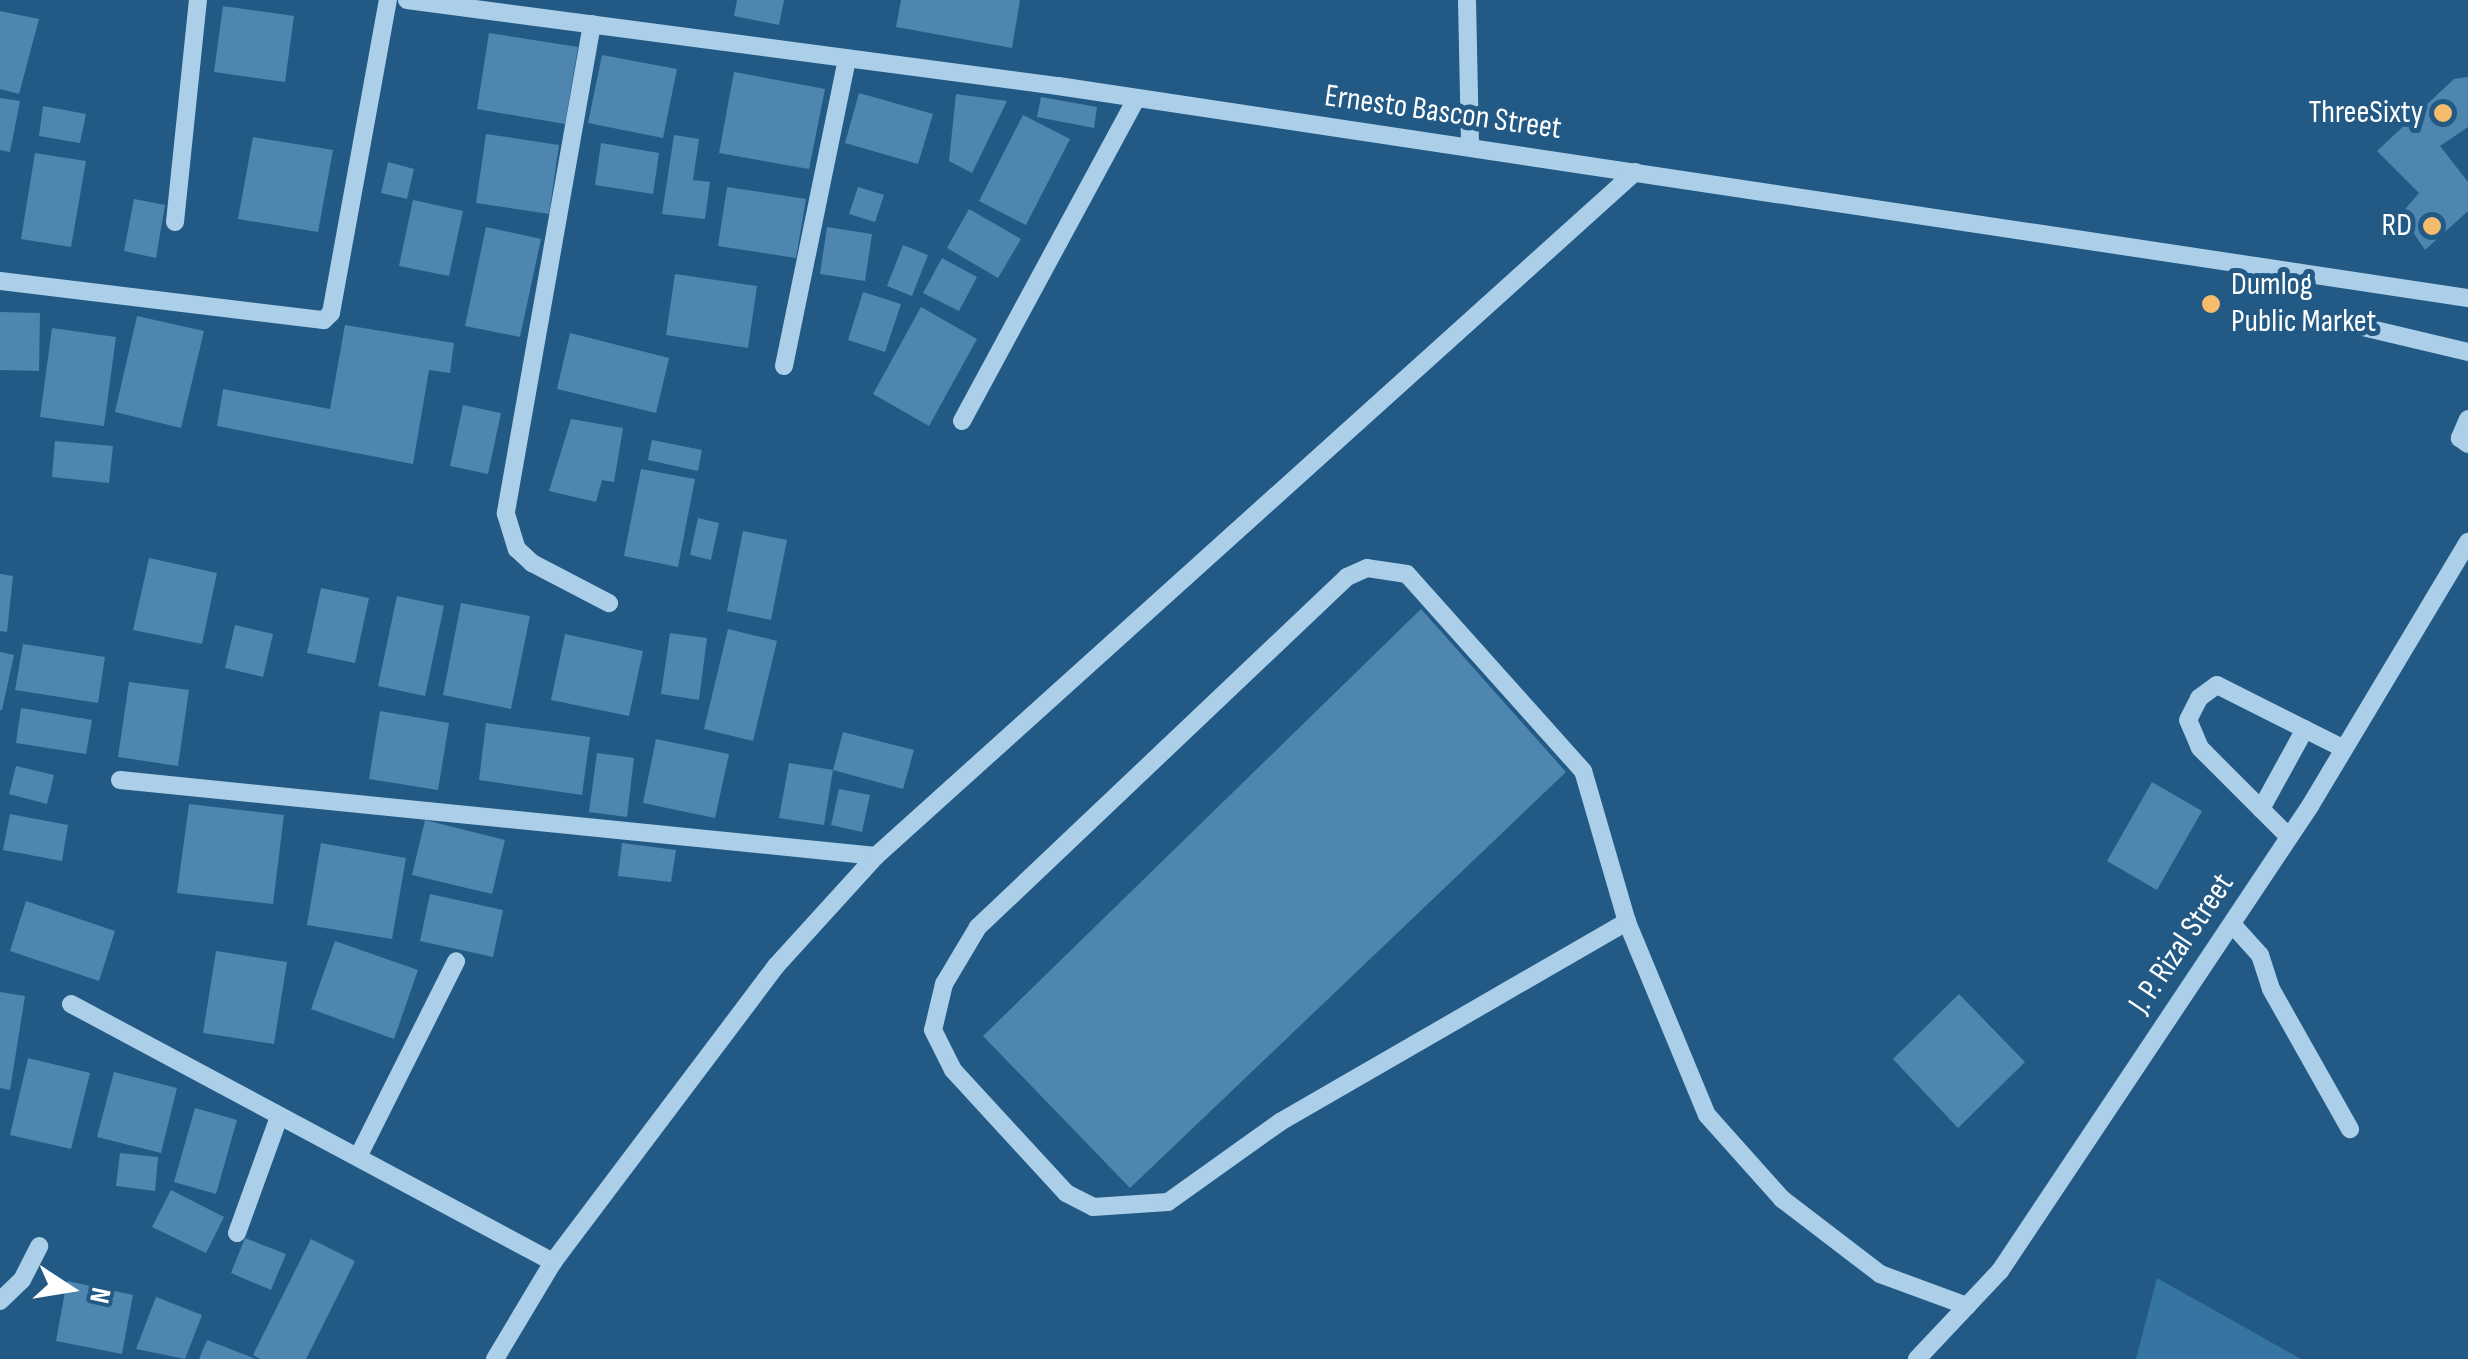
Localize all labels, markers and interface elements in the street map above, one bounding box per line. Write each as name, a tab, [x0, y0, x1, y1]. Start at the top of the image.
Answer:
street label: Ernesto Bascon Street	[1322, 77, 1564, 149]
place label: ThreeSixty	[2309, 94, 2423, 132]
marker: ThreeSixty	[2432, 102, 2454, 124]
place label: RD	[2381, 207, 2412, 245]
marker: RD	[2421, 215, 2443, 237]
place label: Dumlog Public Market	[2231, 267, 2376, 342]
marker: Dumlog Public Market	[2200, 293, 2222, 315]
street label: J. P. Rizal Street	[2121, 867, 2243, 1021]
north arrow	[20, 1239, 120, 1339]
text: N	[82, 1285, 118, 1306]

